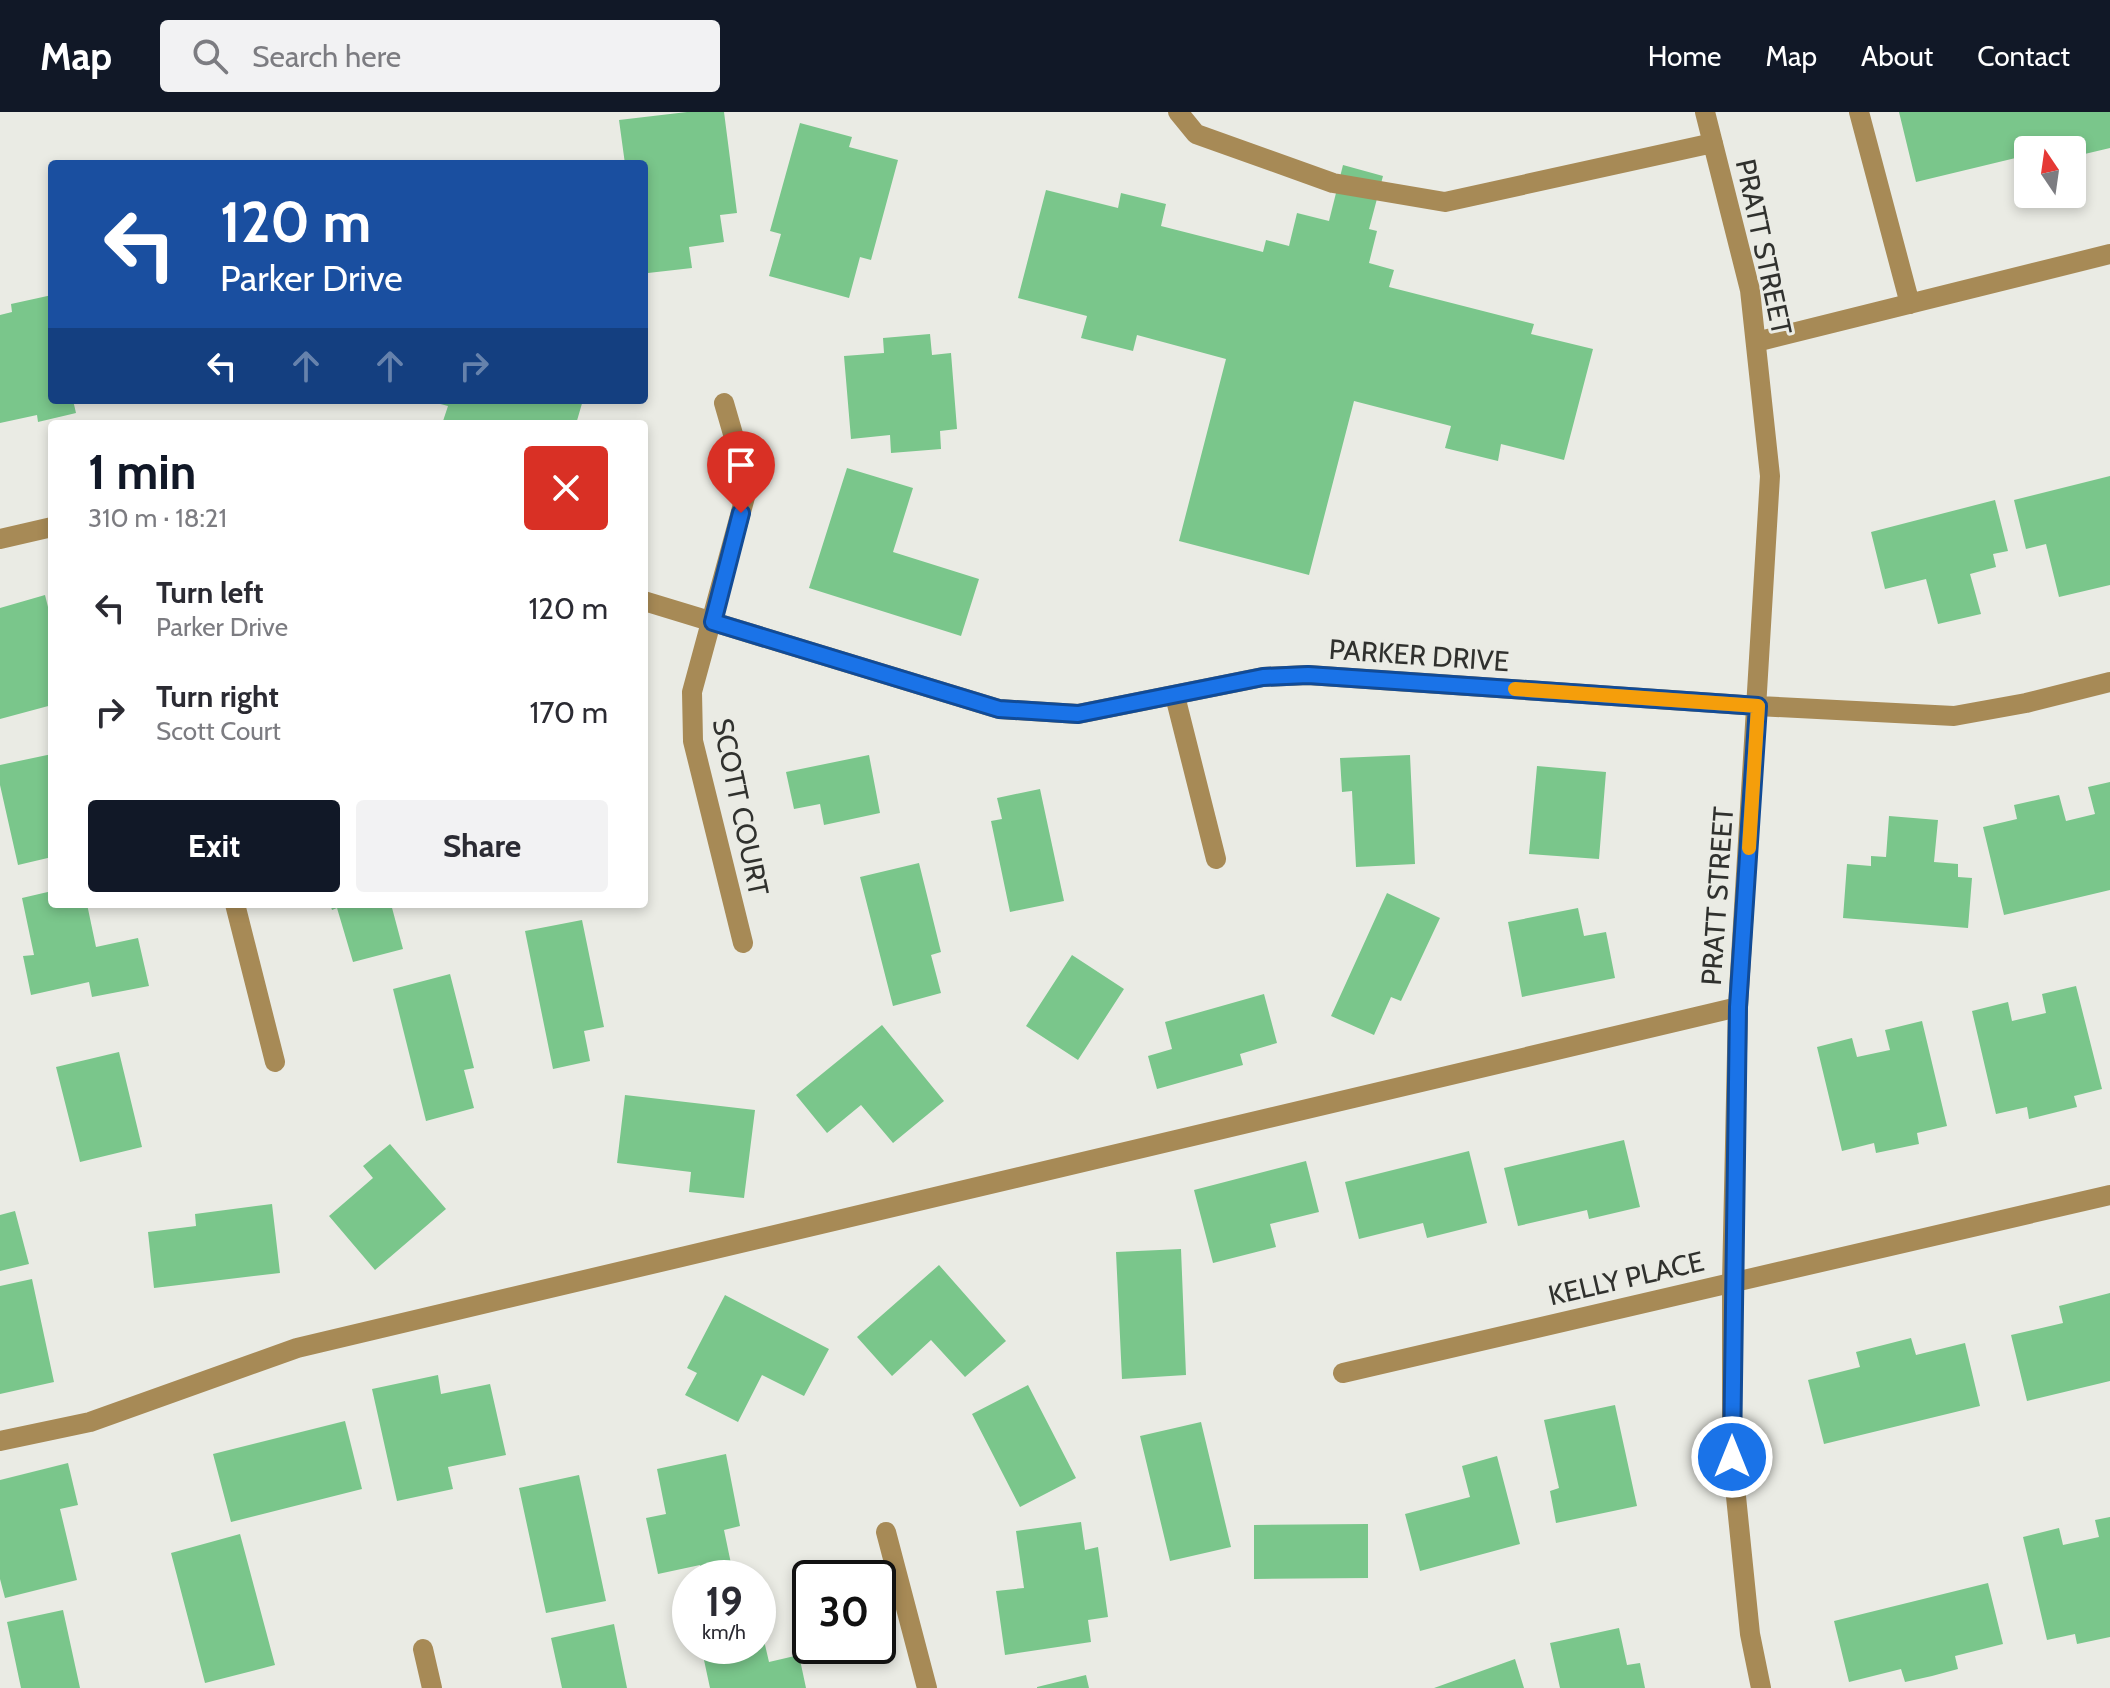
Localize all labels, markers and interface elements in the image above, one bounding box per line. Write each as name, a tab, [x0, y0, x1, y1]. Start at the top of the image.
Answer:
search box	[160, 20, 720, 92]
text: Map	[40, 33, 112, 80]
icon: search	[188, 34, 232, 78]
text: Search here	[252, 38, 401, 75]
text: Home	[1648, 39, 1721, 73]
text: Map	[1765, 39, 1817, 73]
text: About	[1861, 39, 1933, 73]
text: Contact	[1977, 39, 2070, 73]
north arrow	[2014, 136, 2086, 208]
map controls	[2014, 136, 2086, 208]
street label: PRATT STREET	[1729, 156, 1799, 338]
text: 120 m	[220, 188, 371, 256]
icon: left	[88, 192, 192, 296]
text: Parker Drive	[220, 256, 403, 300]
icon: left	[200, 344, 244, 388]
icon: ahead	[284, 344, 328, 388]
icon: ahead	[368, 344, 412, 388]
icon: right	[452, 344, 496, 388]
pin	[707, 431, 775, 513]
text: 1 min	[88, 443, 196, 501]
icon: arrive	[719, 443, 763, 487]
button: close	[524, 446, 608, 530]
text: 310 m · 18:21	[88, 502, 227, 534]
text: Turn left	[156, 574, 264, 611]
icon: left	[88, 586, 132, 630]
text: 120 m	[528, 590, 608, 627]
text: Parker Drive	[156, 611, 288, 643]
street label: PARKER DRIVE	[1328, 632, 1510, 678]
text: Turn right	[156, 678, 279, 715]
icon: right	[88, 690, 132, 734]
text: 170 m	[529, 694, 608, 731]
text: Scott Court	[156, 715, 281, 747]
street label: SCOTT COURT	[706, 715, 776, 899]
button: Exit	[88, 800, 340, 892]
button: Share	[356, 800, 608, 892]
street label: PRATT STREET	[1694, 806, 1740, 986]
street label: KELLY PLACE	[1545, 1244, 1707, 1312]
position arrow	[1690, 1415, 1774, 1499]
speed limit sign: 30	[792, 1560, 896, 1664]
text: 19	[705, 1577, 743, 1626]
text: km/h	[702, 1620, 746, 1644]

